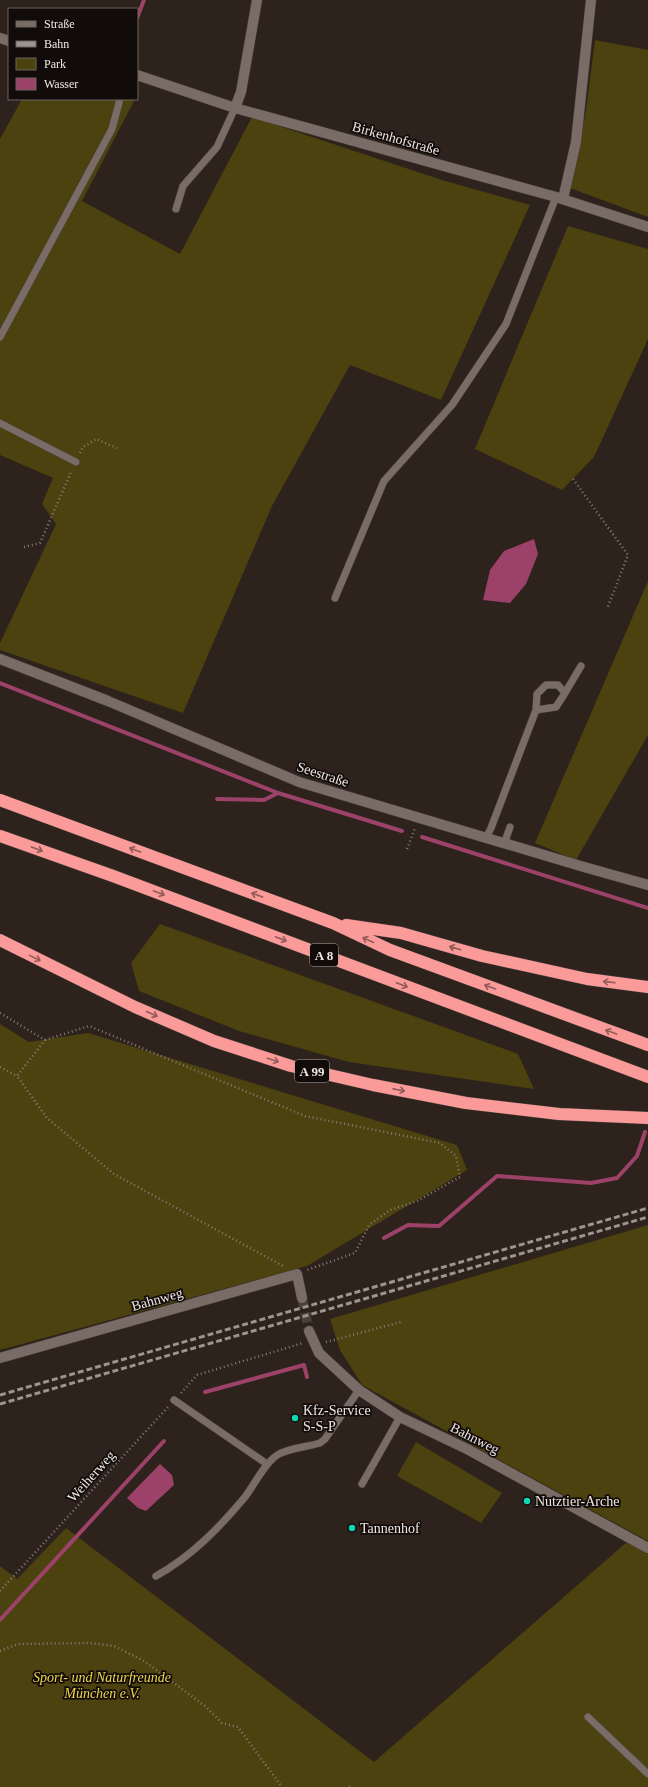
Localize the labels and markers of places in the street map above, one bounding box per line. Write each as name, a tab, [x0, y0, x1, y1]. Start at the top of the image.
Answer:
place label: Kfz-Service S-S-P	[303, 1403, 371, 1434]
marker: Kfz-Service S-S-P	[290, 1413, 300, 1423]
place label: Nutztier-Arche	[535, 1494, 619, 1509]
marker: Nutztier-Arche	[522, 1496, 532, 1506]
place label: Tannenhof	[360, 1521, 420, 1536]
marker: Tannenhof	[347, 1523, 357, 1533]

